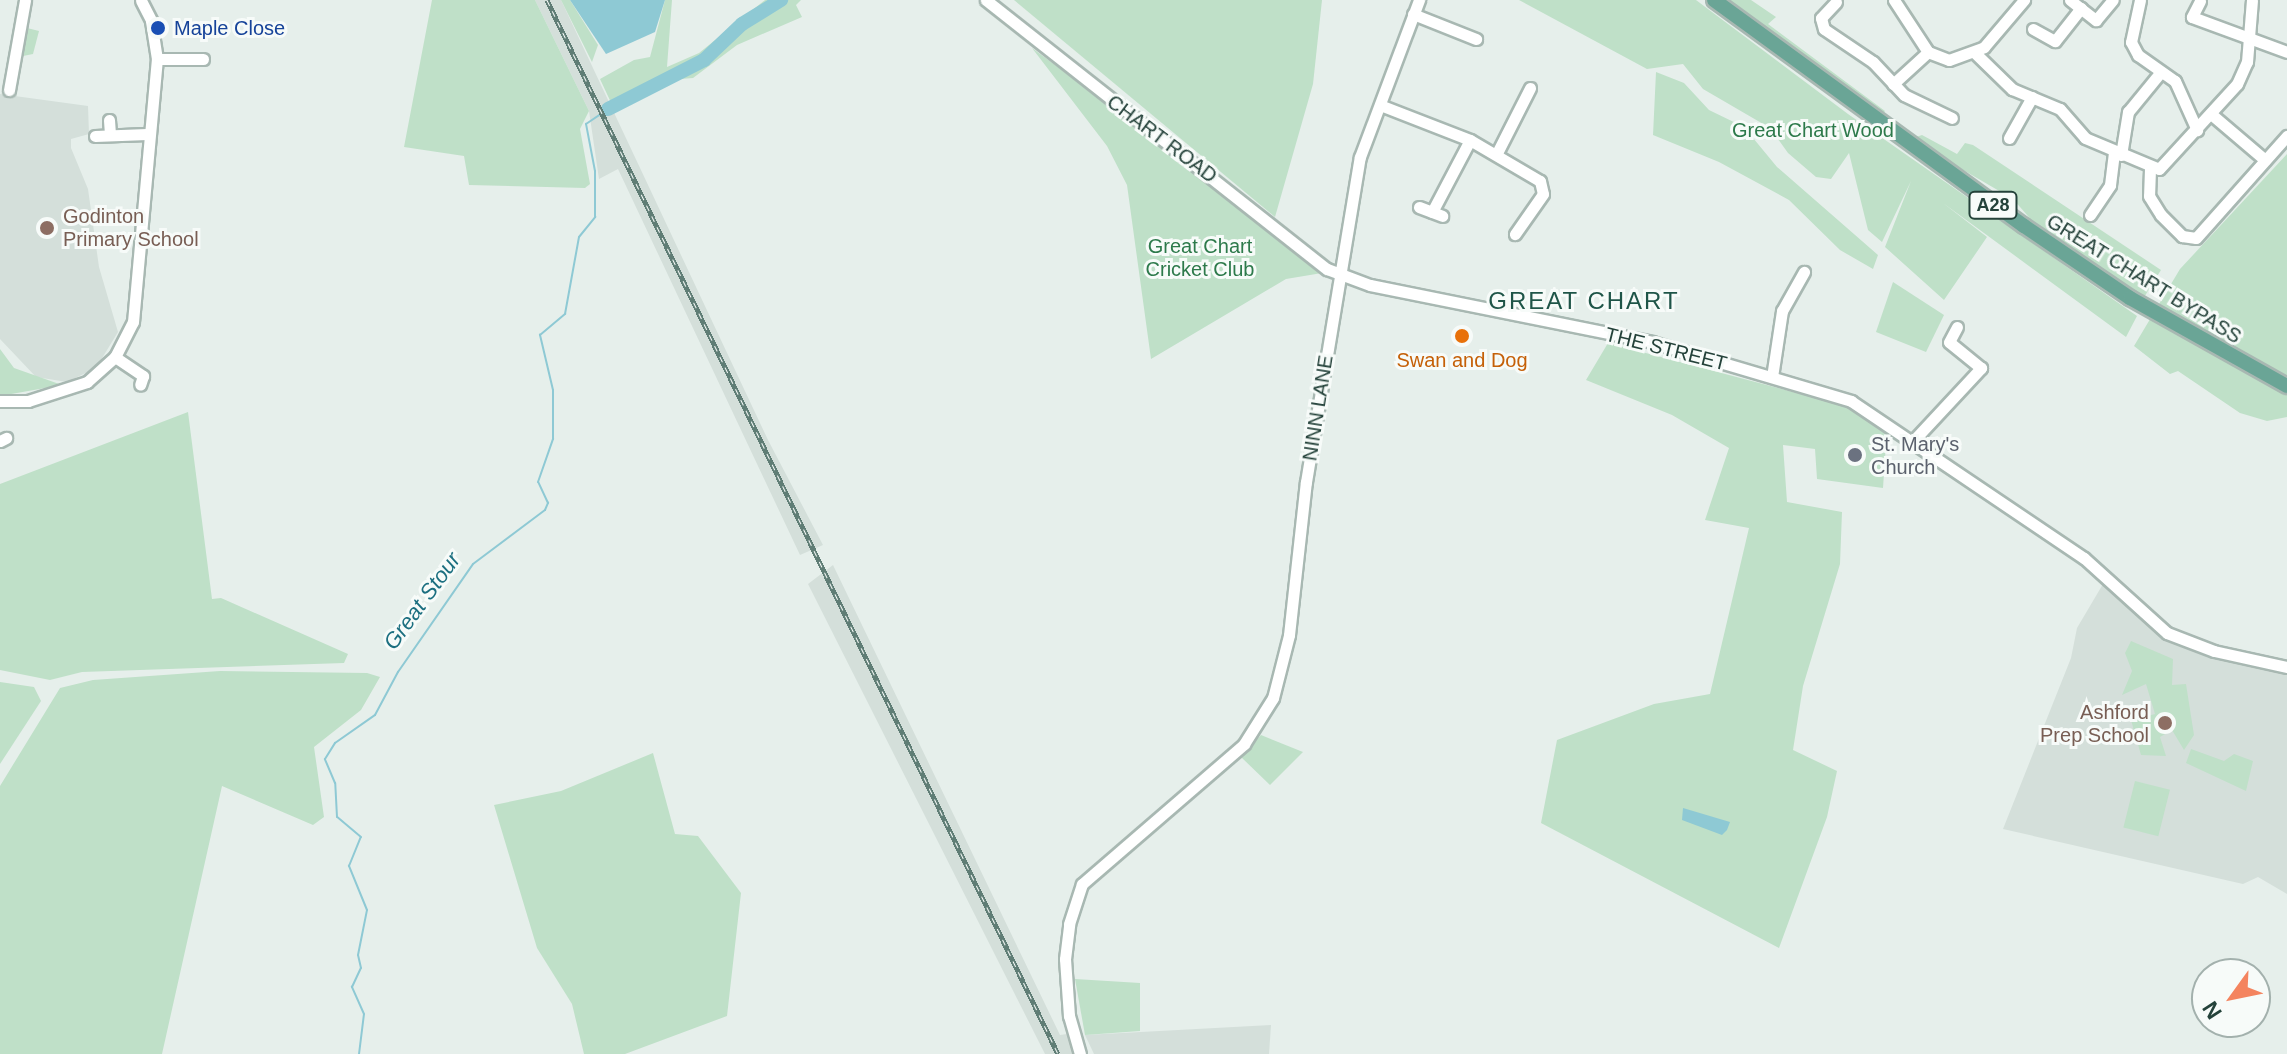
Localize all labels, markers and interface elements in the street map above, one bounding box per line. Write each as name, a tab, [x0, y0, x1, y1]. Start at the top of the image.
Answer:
place label: Maple Close	[174, 16, 285, 40]
marker: Maple Close	[149, 19, 167, 37]
street label: CHART ROAD	[1102, 90, 1222, 188]
park label: Great Chart Wood	[1732, 118, 1894, 142]
road number: A28	[1967, 191, 2019, 219]
place label: Godinton Primary School	[63, 204, 199, 251]
street label: GREAT CHART BYPASS	[2042, 209, 2246, 349]
marker: Godinton Primary School	[38, 219, 56, 237]
park label: Great Chart Cricket Club	[1146, 234, 1254, 281]
district label: GREAT CHART	[1488, 287, 1680, 315]
street label: THE STREET	[1603, 322, 1729, 376]
marker: Swan and Dog	[1453, 327, 1471, 345]
place label: Swan and Dog	[1396, 348, 1528, 372]
street label: NINN LANE	[1298, 353, 1338, 463]
place label: St. Mary's Church	[1871, 432, 1959, 479]
marker: St. Mary's Church	[1846, 446, 1864, 464]
water label: Great Stour	[378, 547, 466, 655]
place label: Ashford Prep School	[2040, 700, 2149, 747]
marker: Ashford Prep School	[2156, 714, 2174, 732]
north arrow	[2191, 958, 2271, 1038]
text: N	[2197, 997, 2227, 1024]

